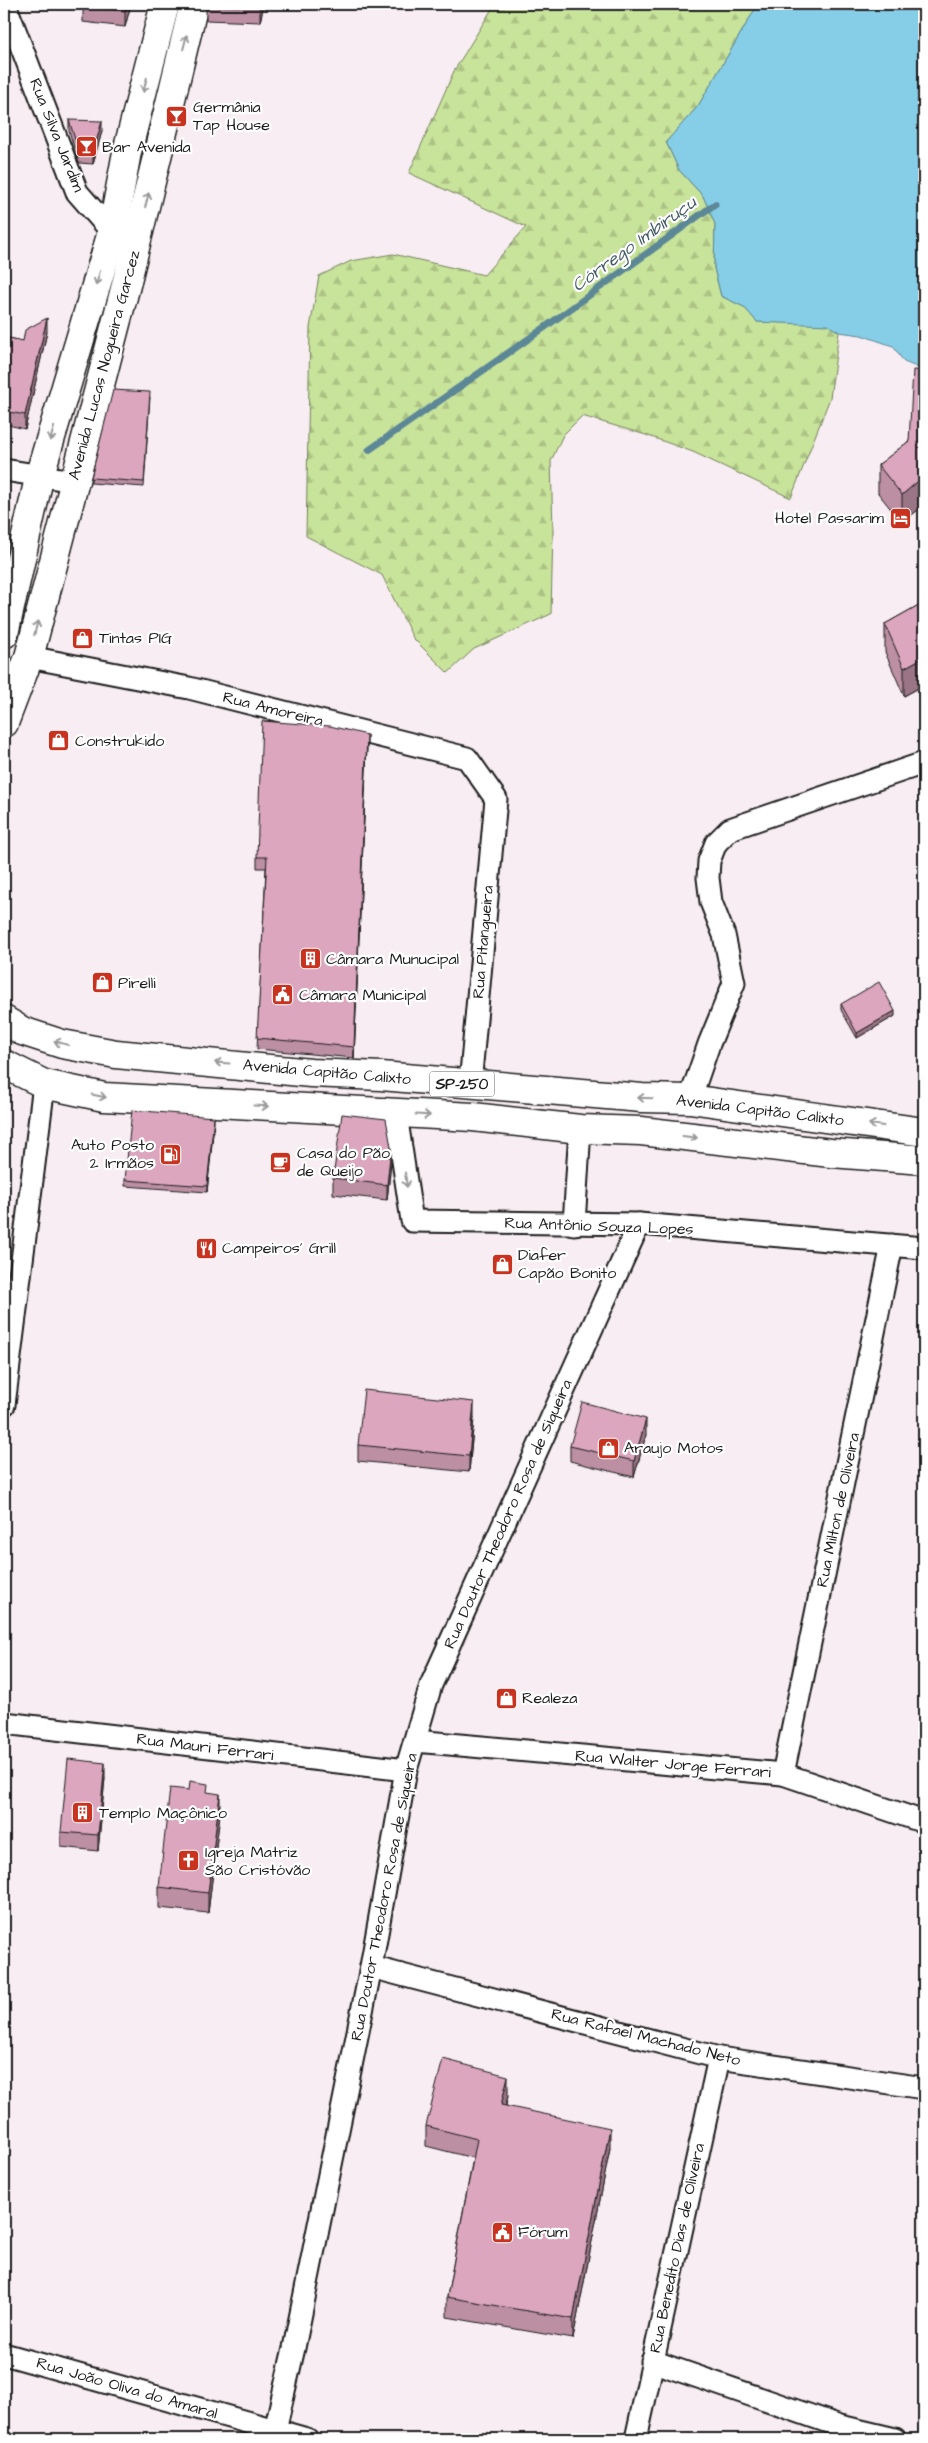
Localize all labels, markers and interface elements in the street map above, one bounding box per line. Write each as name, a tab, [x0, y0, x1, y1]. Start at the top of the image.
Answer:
one-way arrow	[181, 34, 190, 50]
street label: Rua Silva Jardim	[24, 75, 90, 196]
one-way arrow	[139, 76, 149, 92]
place label: Germânia Tap House	[193, 96, 270, 136]
bar icon: Germânia Tap House	[165, 104, 189, 128]
bar icon: Bar Avenida	[74, 135, 98, 159]
place label: Bar Avenida	[102, 136, 191, 158]
water label: Córrego Imbiruçu	[567, 190, 703, 298]
one-way arrow	[143, 192, 152, 208]
street label: Avenida Lucas Nogueira Garcez	[63, 248, 146, 483]
one-way arrow	[92, 270, 102, 286]
one-way arrow	[47, 426, 56, 442]
hotel icon: Hotel Passarim	[888, 506, 912, 530]
place label: Hotel Passarim	[775, 507, 885, 529]
one-way arrow	[32, 620, 41, 636]
shop icon: Tintas PIG	[71, 626, 95, 650]
place label: Tintas PIG	[99, 627, 172, 649]
street label: Rua Amoreira	[221, 686, 325, 732]
shop icon: Construkido	[47, 729, 71, 753]
place label: Construkido	[75, 730, 164, 752]
street label: Rua Pitangueira	[467, 884, 500, 1000]
building icon: Câmara Munucipal	[298, 947, 322, 971]
place label: Câmara Munucipal	[326, 948, 459, 970]
shop icon: Pirelli	[90, 971, 114, 995]
place label: Pirelli	[118, 972, 156, 994]
public building icon: Câmara Municipal	[271, 983, 295, 1007]
place label: Câmara Municipal	[299, 984, 426, 1006]
one-way arrow	[53, 1038, 69, 1048]
street label: Avenida Capitão Calixto	[242, 1054, 412, 1090]
one-way arrow	[214, 1058, 230, 1068]
road number: SP-250	[430, 1072, 494, 1096]
street label: Avenida Capitão Calixto	[675, 1089, 845, 1131]
one-way arrow	[91, 1091, 107, 1101]
one-way arrow	[638, 1093, 654, 1103]
one-way arrow	[253, 1102, 269, 1111]
one-way arrow	[415, 1111, 431, 1120]
one-way arrow	[868, 1120, 884, 1130]
one-way arrow	[681, 1132, 697, 1142]
place label: Auto Posto 2 Irmãos	[71, 1134, 154, 1174]
fuel station icon: Auto Posto 2 Irmãos	[158, 1142, 182, 1166]
place label: Casa do Pão de Queijo	[297, 1142, 390, 1182]
cafe icon: Casa do Pão de Queijo	[269, 1150, 293, 1174]
one-way arrow	[401, 1171, 411, 1187]
street label: Rua Antônio Souza Lopes	[504, 1212, 694, 1240]
restaurant icon: Campeiros' Grill	[194, 1236, 218, 1260]
place label: Campeiros' Grill	[222, 1237, 336, 1259]
place label: Diafer Capão Bonito	[518, 1244, 616, 1284]
shop icon: Diafer Capão Bonito	[490, 1252, 514, 1276]
street label: Rua Doutor Theodoro Rosa de Siqueira	[438, 1376, 578, 1652]
street label: Rua Milton de Oliveira	[811, 1431, 865, 1589]
shop icon: Araujo Motos	[596, 1436, 620, 1460]
place label: Araujo Motos	[624, 1437, 723, 1459]
shop icon: Realeza	[494, 1686, 518, 1710]
place label: Realeza	[522, 1687, 577, 1709]
street label: Rua Mauri Ferrari	[135, 1728, 275, 1766]
street label: Rua Walter Jorge Ferrari	[574, 1744, 772, 1785]
street label: Rua Doutor Theodoro Rosa de Siqueira	[345, 1751, 423, 2043]
building icon: Templo Maçônico	[71, 1801, 95, 1825]
place label: Templo Maçônico	[99, 1802, 227, 1824]
place label: Igreja Matriz São Cristóvão	[205, 1841, 310, 1881]
church icon: Igreja Matriz São Cristóvão	[177, 1849, 201, 1873]
street label: Rua Rafael Machado Neto	[549, 2003, 743, 2071]
street label: Rua Benedito Dias de Oliveira	[644, 2141, 710, 2355]
public building icon: Fórum	[490, 2220, 514, 2244]
place label: Fórum	[518, 2221, 568, 2243]
street label: Rua João Oliva do Amaral	[34, 2352, 220, 2424]

